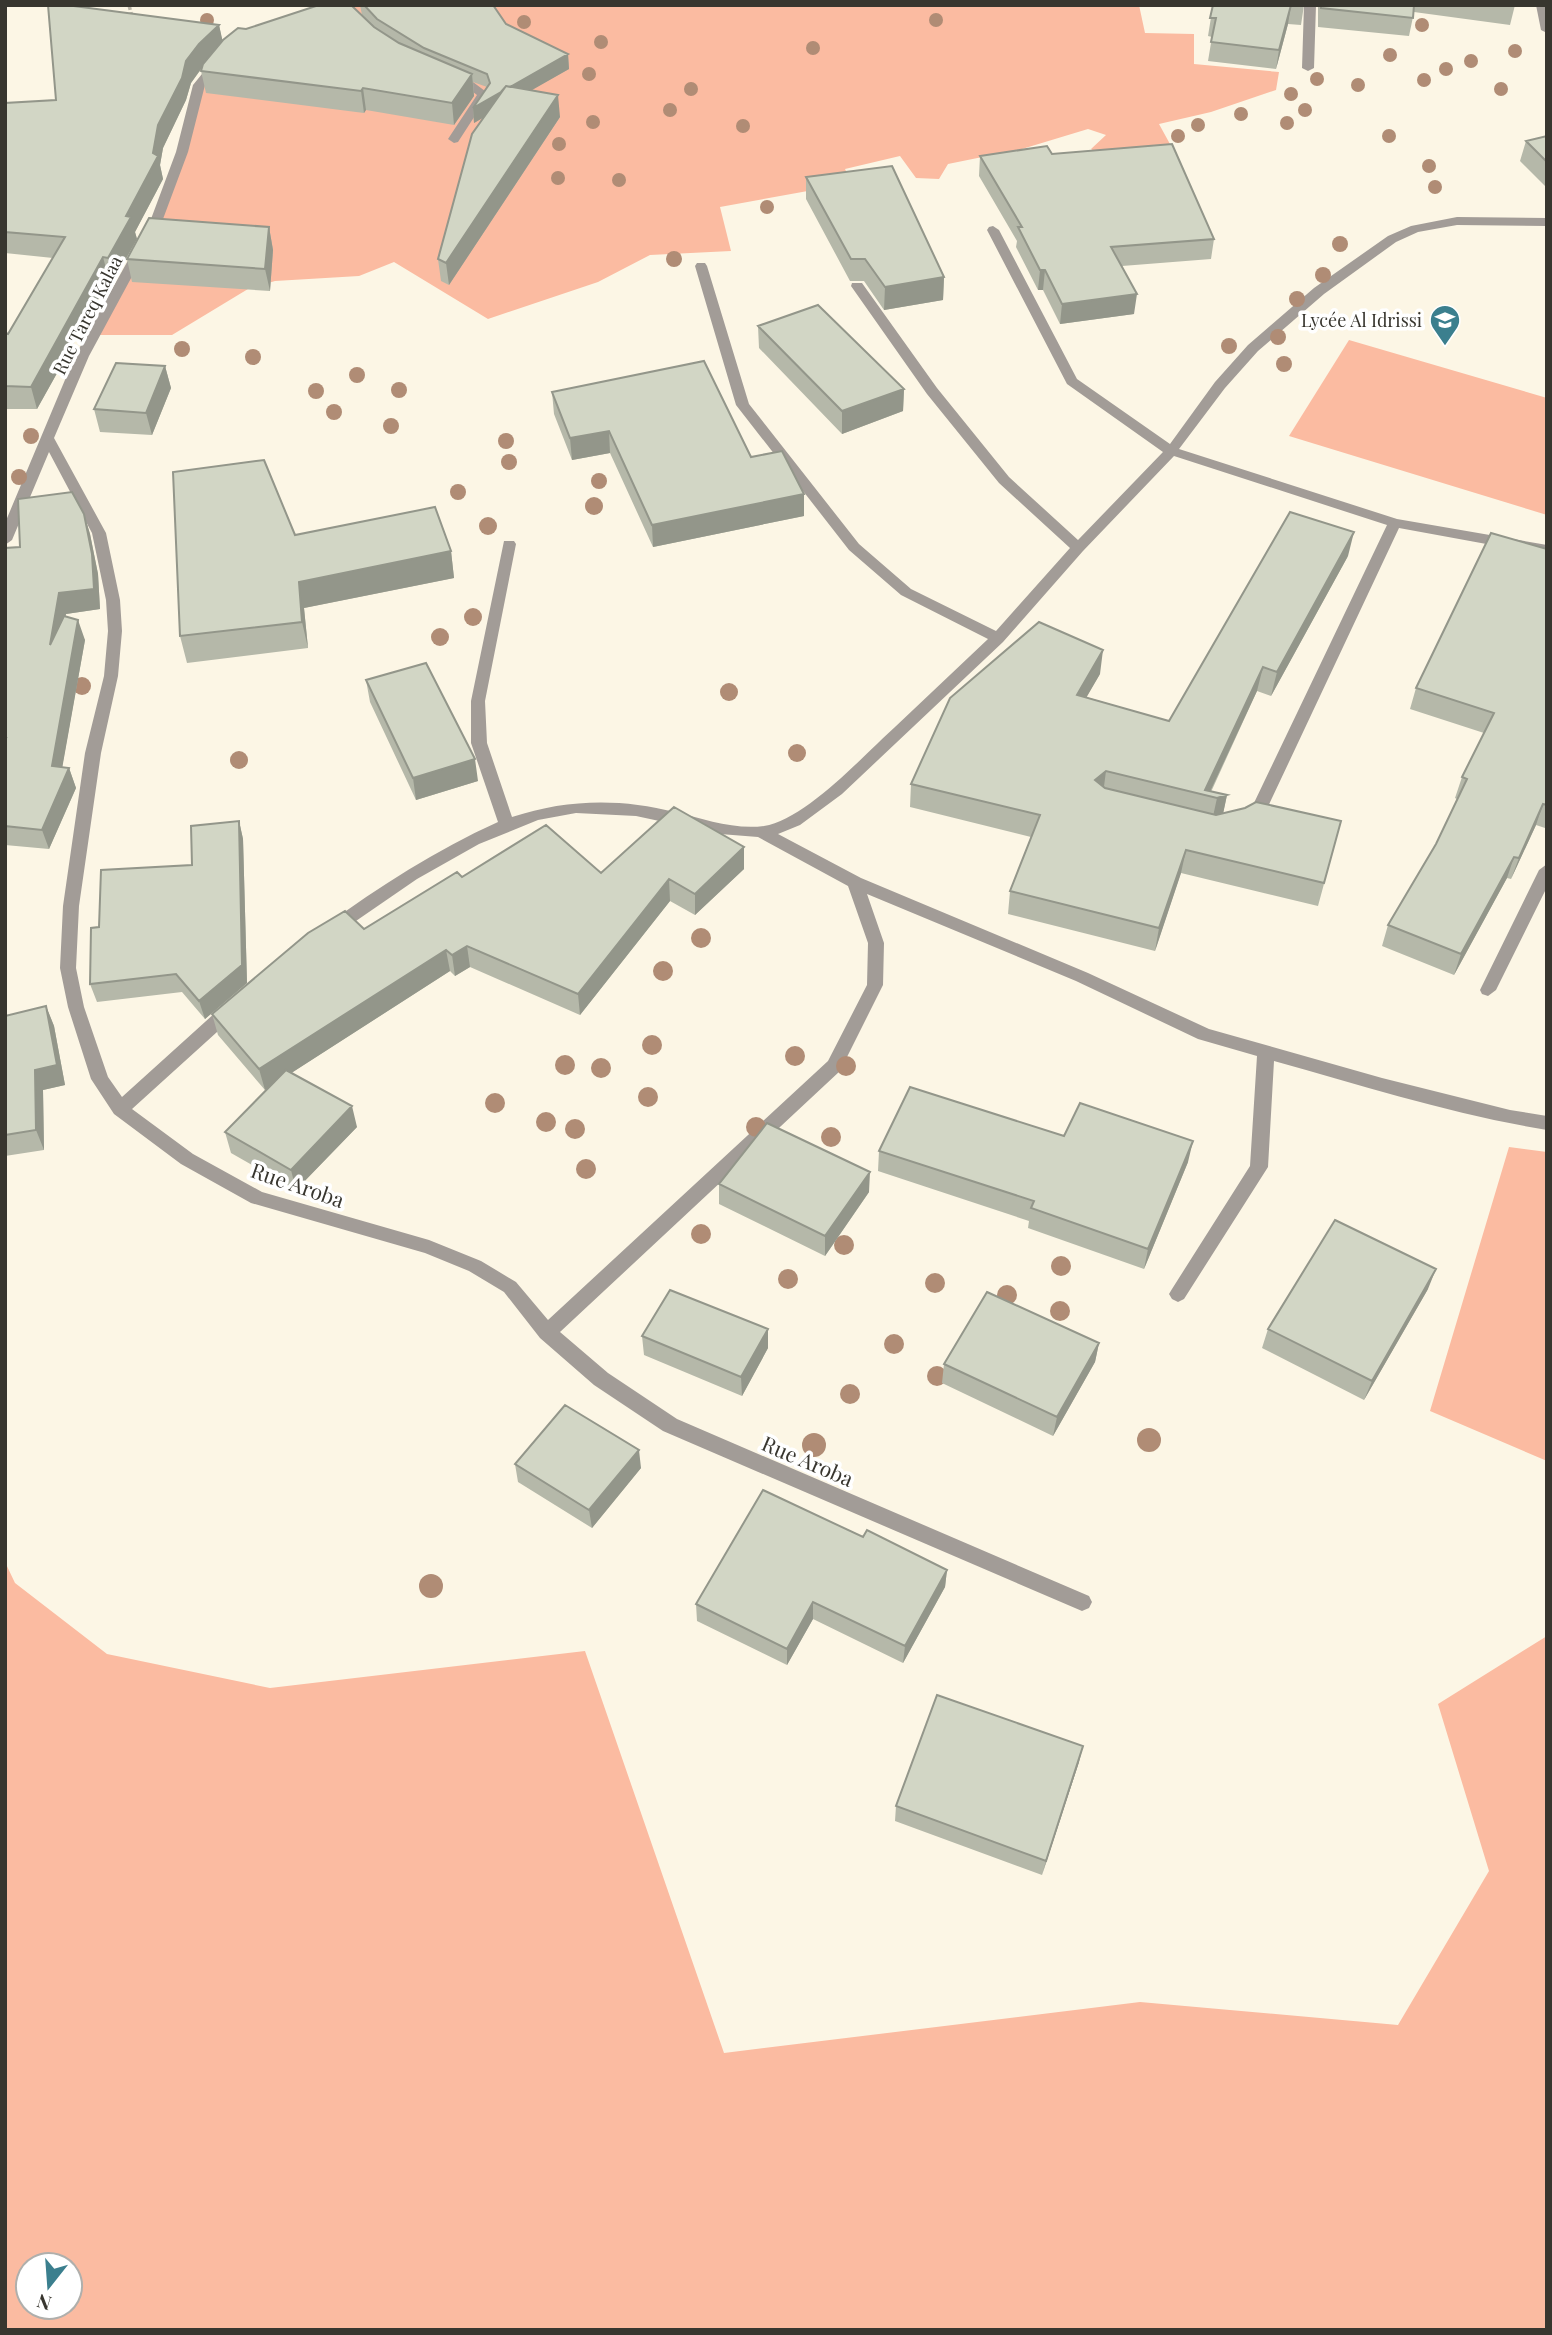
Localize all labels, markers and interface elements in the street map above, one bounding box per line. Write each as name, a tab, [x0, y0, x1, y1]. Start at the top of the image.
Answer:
street label: Rue Tareq Kalaa	[47, 251, 127, 379]
school or university icon: Lycée Al Idrissi	[1428, 303, 1462, 347]
place label: Lycée Al Idrissi	[1301, 308, 1422, 332]
street label: Rue Aroba	[248, 1155, 349, 1213]
street label: Rue Aroba	[758, 1428, 859, 1492]
north arrow	[14, 2251, 84, 2321]
text: N	[33, 2289, 54, 2318]

